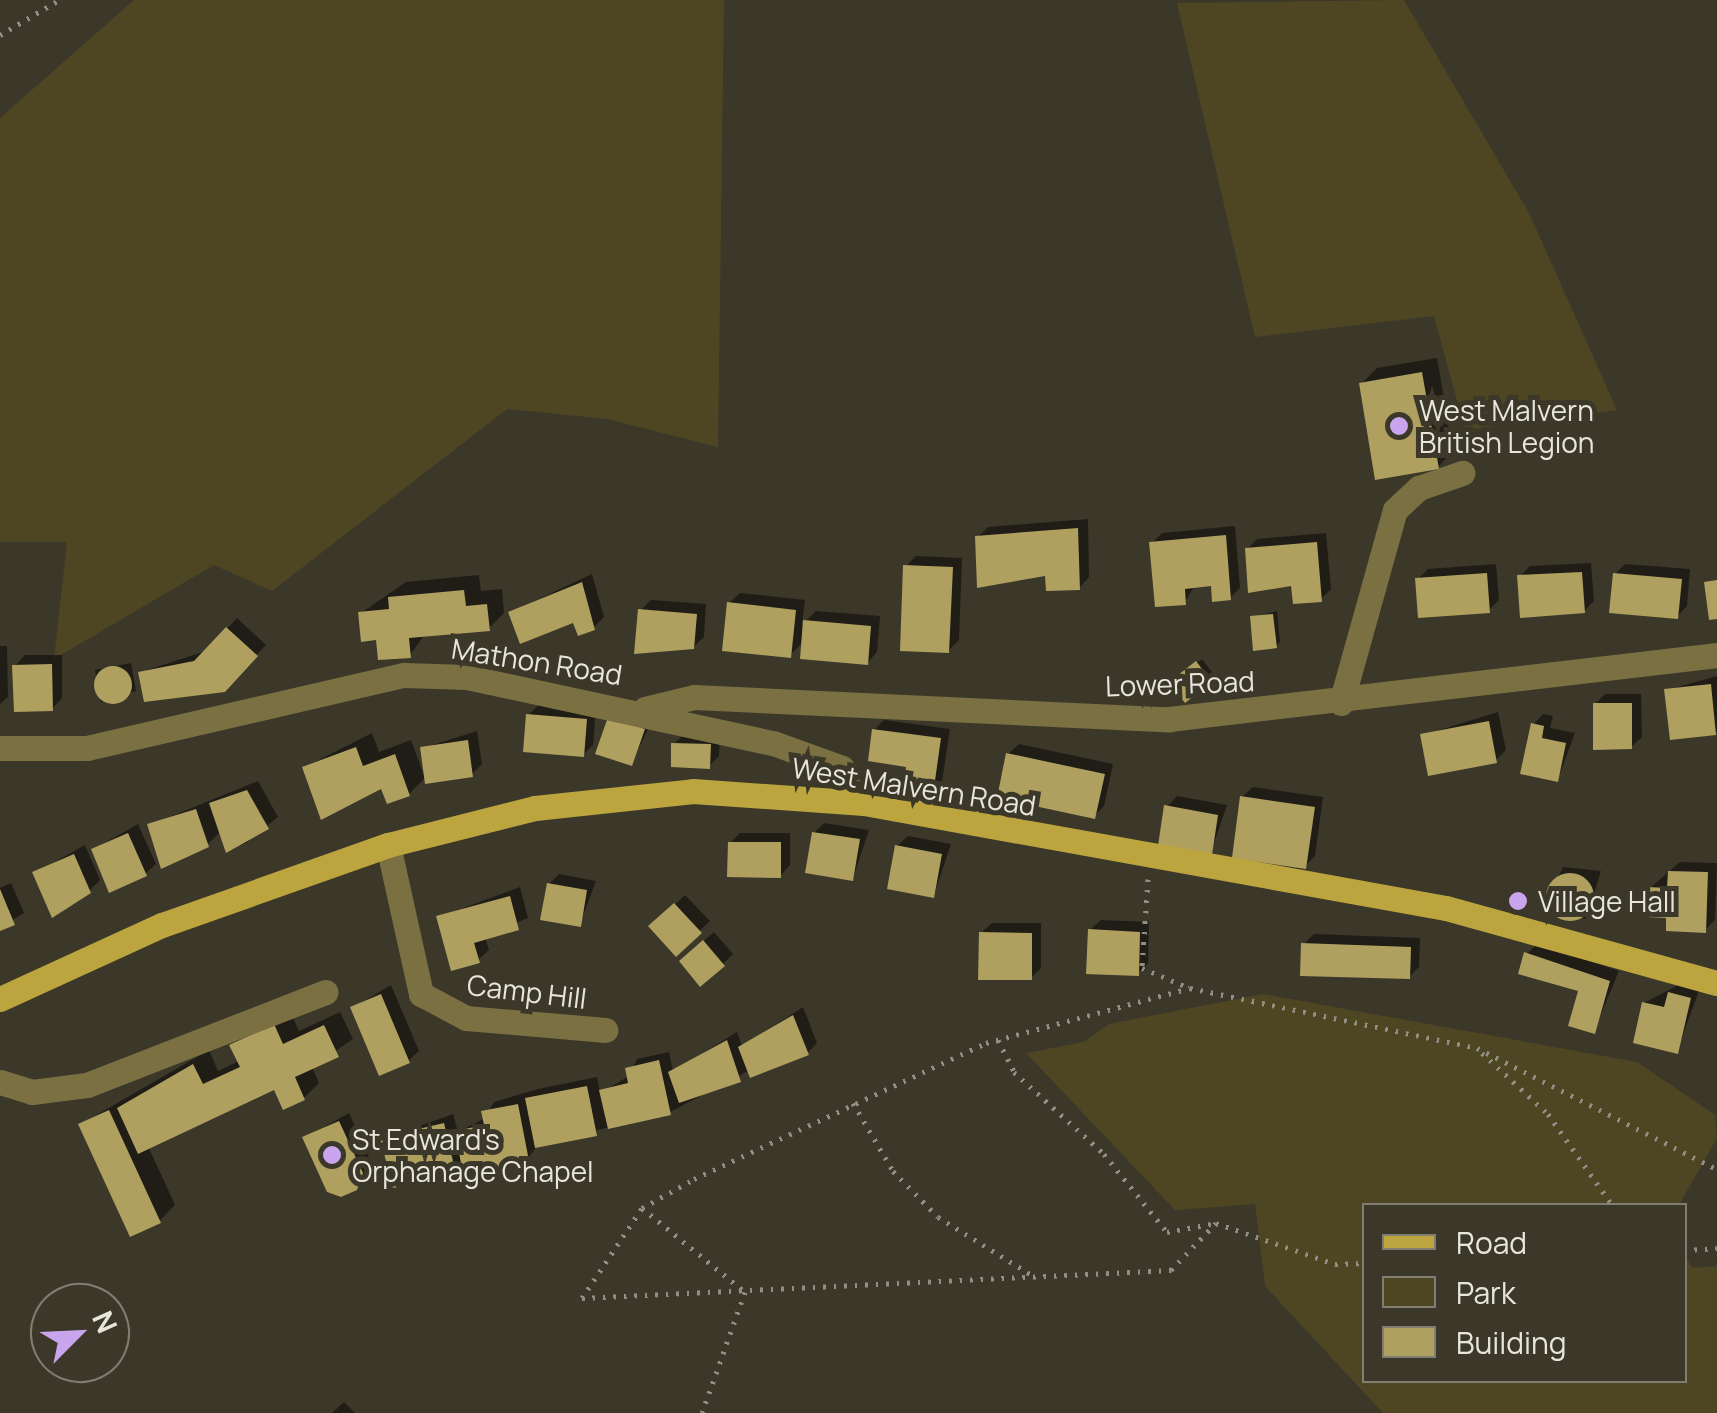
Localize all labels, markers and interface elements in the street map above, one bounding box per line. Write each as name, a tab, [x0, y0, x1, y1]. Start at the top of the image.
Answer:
place label: West Malvern British Legion	[1419, 393, 1594, 459]
marker: West Malvern British Legion	[1388, 415, 1410, 437]
street label: Mathon Road	[449, 631, 625, 691]
street label: Lower Road	[1105, 664, 1255, 702]
street label: West Malvern Road	[790, 750, 1038, 822]
place label: Village Hall	[1538, 884, 1676, 918]
marker: Village Hall	[1507, 890, 1529, 912]
street label: Camp Hill	[465, 967, 589, 1015]
place label: St Edward's Orphanage Chapel	[352, 1122, 594, 1188]
marker: St Edward's Orphanage Chapel	[321, 1144, 343, 1166]
legend	[1362, 1203, 1687, 1383]
text: Road	[1456, 1222, 1527, 1263]
text: Park	[1456, 1272, 1516, 1313]
north arrow	[30, 1283, 130, 1383]
text: N	[84, 1305, 127, 1339]
text: Building	[1456, 1322, 1567, 1363]

